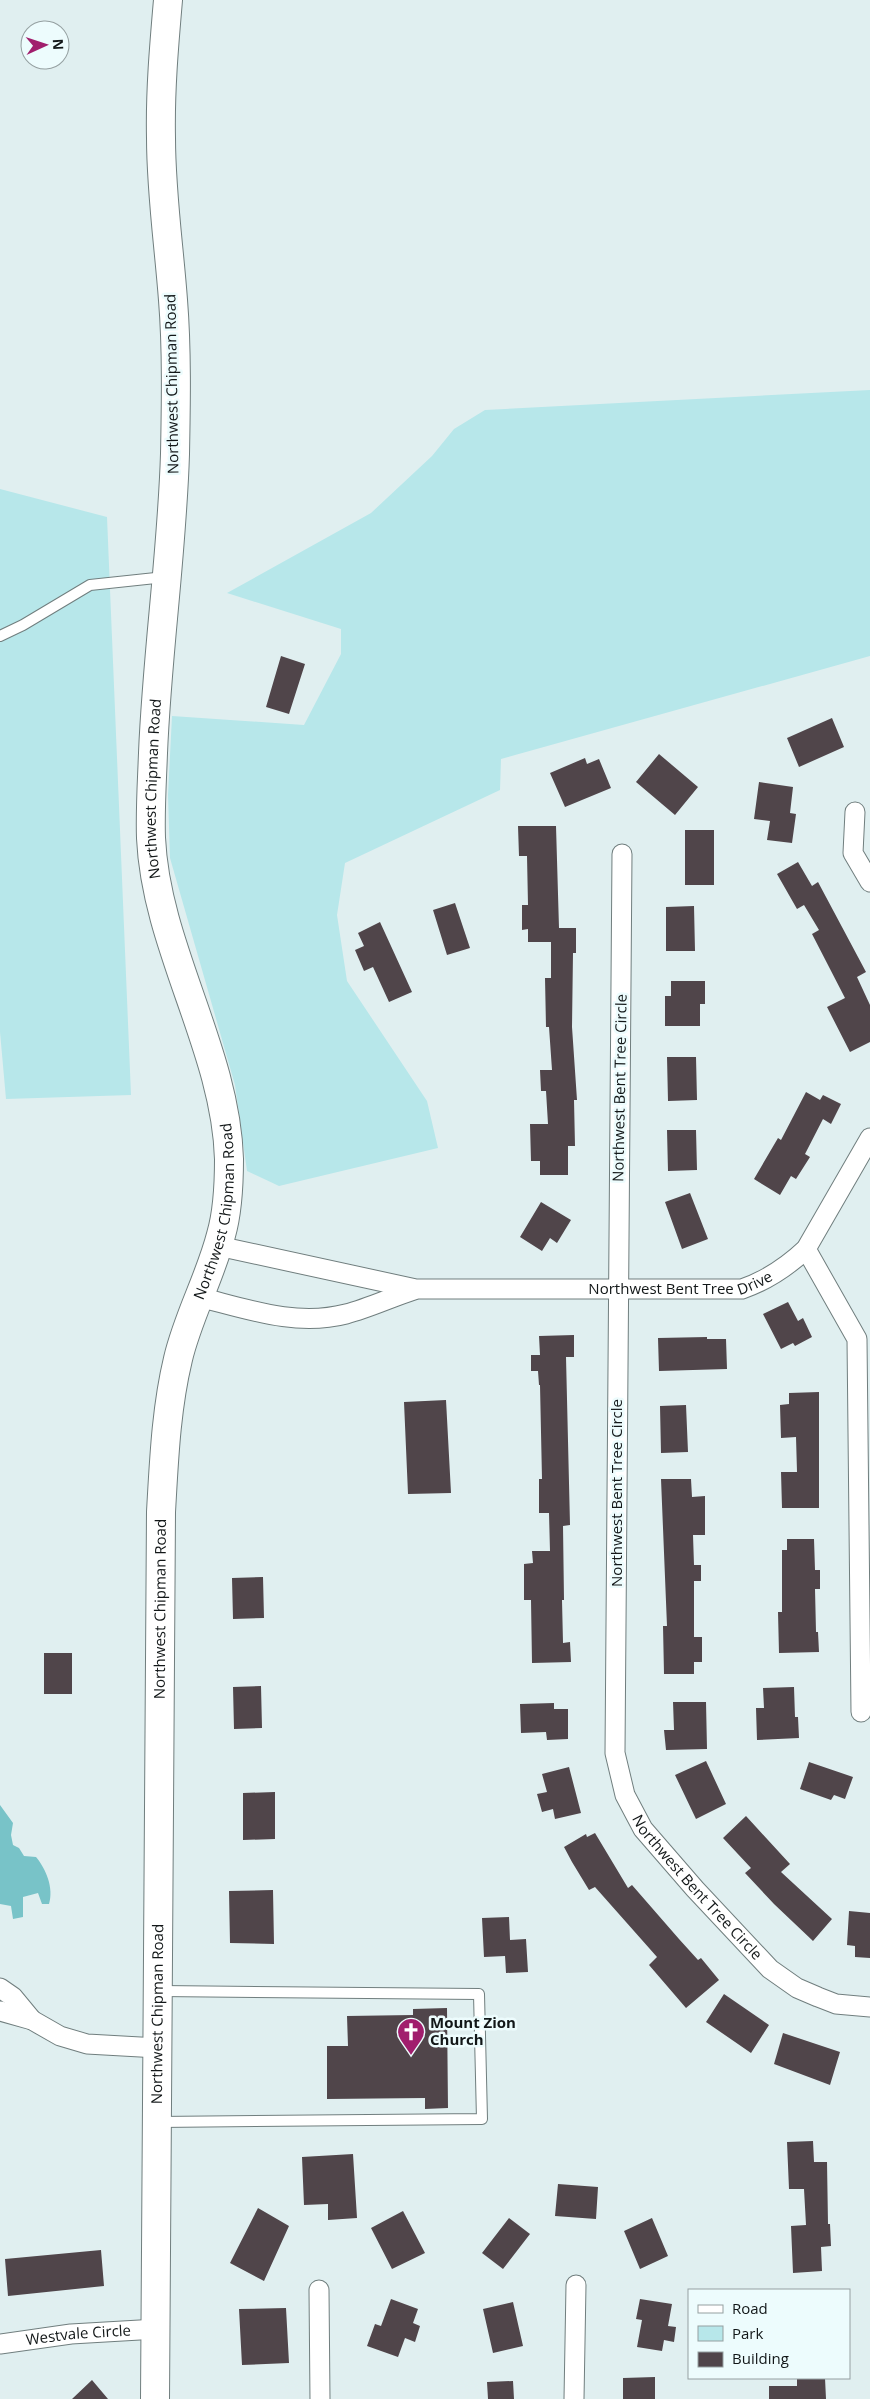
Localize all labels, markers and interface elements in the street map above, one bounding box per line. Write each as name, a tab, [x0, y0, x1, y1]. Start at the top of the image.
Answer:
north arrow	[20, 20, 70, 70]
text: N	[49, 38, 68, 50]
street label: Northwest Chipman Road	[159, 294, 183, 474]
street label: Northwest Chipman Road	[140, 698, 165, 880]
street label: Northwest Bent Tree Circle	[607, 994, 631, 1182]
street label: Northwest Chipman Road	[188, 1122, 238, 1302]
street label: Northwest Bent Tree Drive	[588, 1266, 776, 1299]
street label: Northwest Bent Tree Circle	[606, 1399, 626, 1587]
street label: Northwest Chipman Road	[149, 1519, 170, 1699]
street label: Northwest Bent Tree Circle	[628, 1811, 767, 1964]
street label: Northwest Chipman Road	[146, 1924, 167, 2104]
place label: Mount Zion Church	[430, 2012, 516, 2049]
church icon: Mount Zion Church	[396, 2017, 426, 2056]
legend	[688, 2289, 850, 2379]
text: Road	[732, 2298, 768, 2318]
street label: Westvale Circle	[24, 2320, 132, 2349]
text: Park	[732, 2323, 763, 2343]
text: Building	[732, 2348, 789, 2368]

